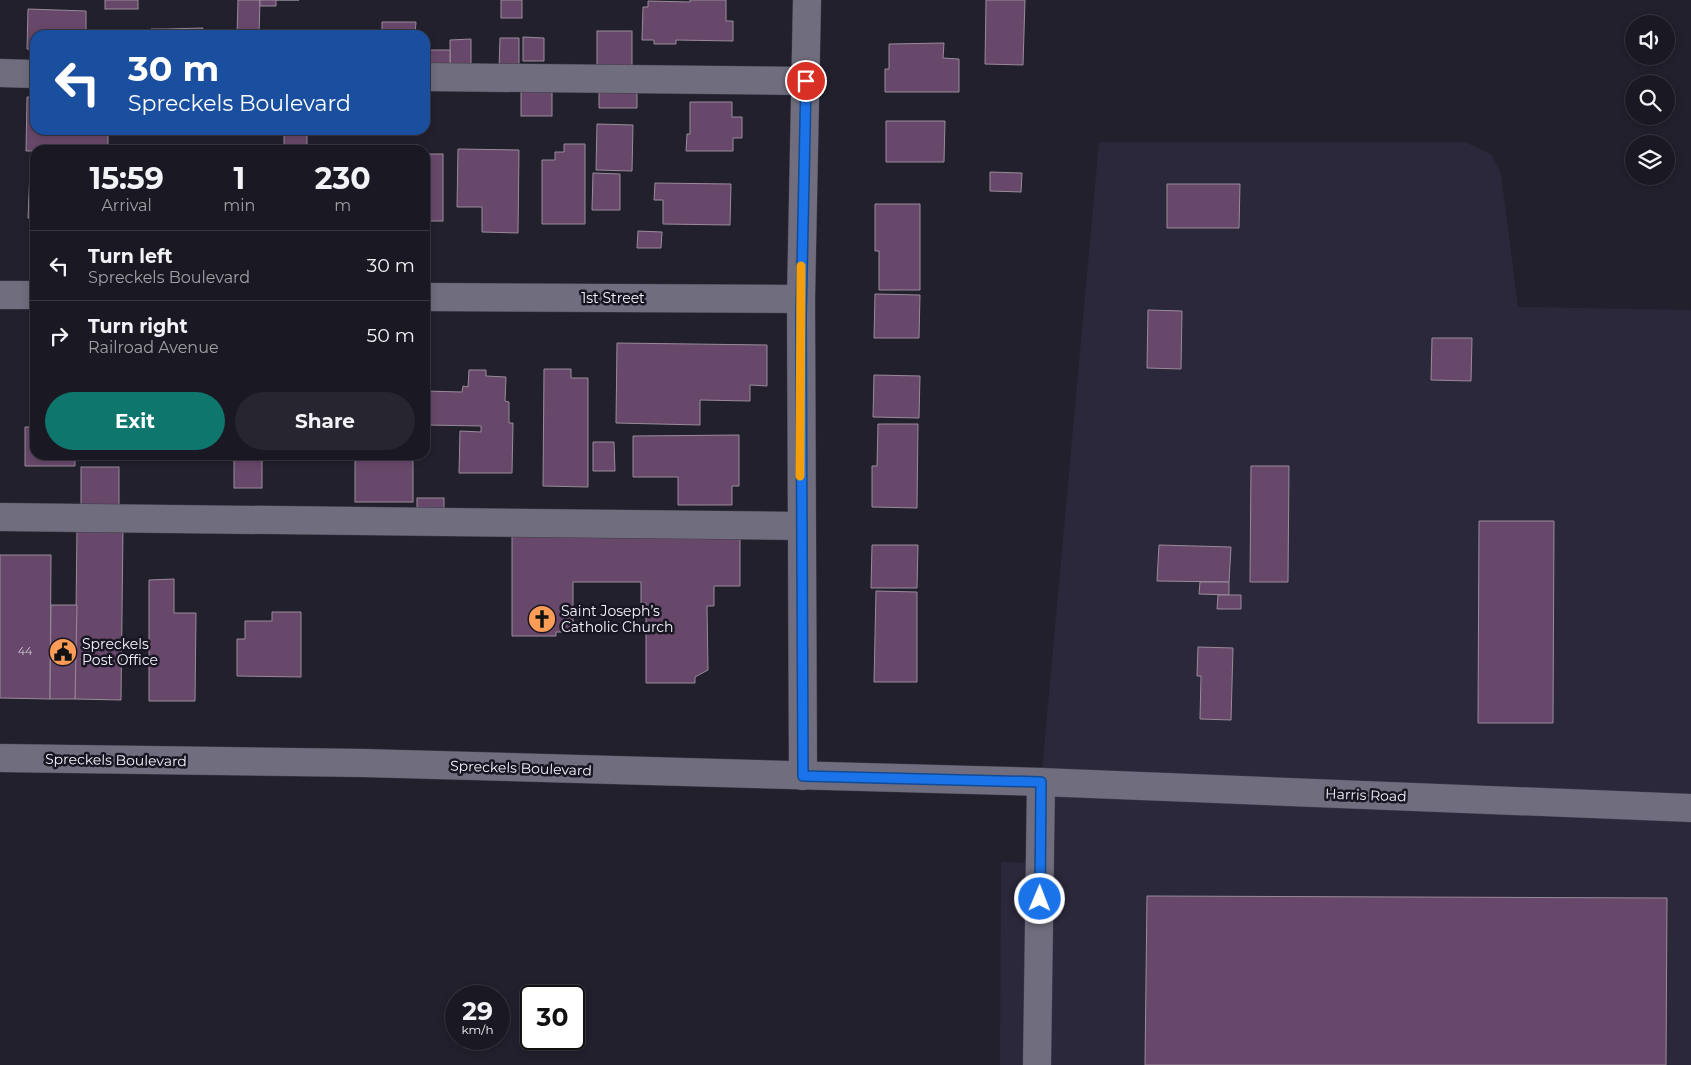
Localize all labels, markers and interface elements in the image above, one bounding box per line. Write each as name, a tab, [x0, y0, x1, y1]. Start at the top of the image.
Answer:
map controls	[1625, 15, 1675, 185]
button: sound	[1625, 15, 1675, 65]
text: 30 m	[128, 47, 219, 90]
icon: left	[45, 50, 110, 115]
pin	[785, 60, 827, 102]
icon: arrive	[792, 67, 820, 95]
button: search	[1625, 75, 1675, 125]
text: Spreckels Boulevard	[128, 90, 351, 117]
button: layers	[1625, 135, 1675, 185]
text: 15:59	[89, 160, 164, 197]
text: 1	[233, 160, 245, 197]
text: 230	[315, 160, 371, 197]
text: Arrival	[101, 196, 152, 215]
text: min	[223, 196, 255, 215]
text: m	[334, 196, 351, 215]
text: Turn left	[88, 245, 173, 268]
icon: left	[45, 252, 73, 280]
text: 30 m	[367, 254, 415, 277]
text: Spreckels Boulevard	[88, 268, 250, 287]
street label: 1st Street	[581, 289, 645, 307]
text: Turn right	[88, 315, 188, 338]
icon: right	[45, 322, 73, 350]
text: 50 m	[367, 324, 415, 347]
text: Railroad Avenue	[88, 338, 219, 357]
button: Exit	[45, 392, 225, 450]
button: Share	[235, 392, 415, 450]
place label: Saint Joseph’s Catholic Church	[561, 602, 674, 636]
church icon: Saint Joseph’s Catholic Church	[527, 604, 557, 634]
place label: Spreckels Post Office	[82, 635, 158, 669]
public building icon: Spreckels Post Office	[48, 637, 78, 667]
house number: 44	[18, 644, 33, 658]
street label: Spreckels Boulevard	[45, 750, 187, 770]
street label: Spreckels Boulevard	[450, 757, 592, 779]
street label: Harris Road	[1325, 785, 1407, 805]
position arrow	[1013, 872, 1065, 924]
speed limit sign: 30	[520, 985, 585, 1050]
text: 29	[462, 996, 493, 1026]
text: km/h	[461, 1022, 494, 1037]

